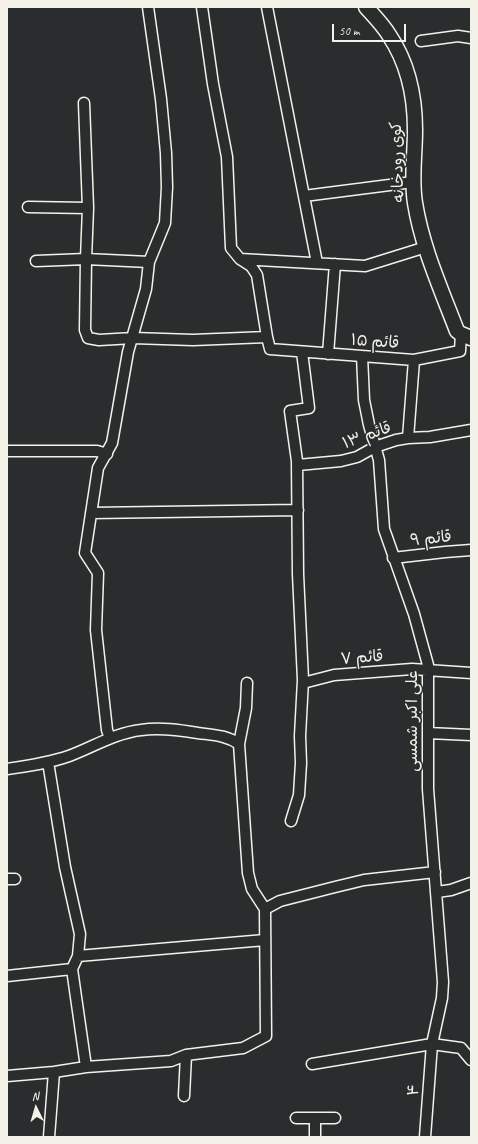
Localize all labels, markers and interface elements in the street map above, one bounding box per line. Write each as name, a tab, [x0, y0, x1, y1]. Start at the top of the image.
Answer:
scale bar	[334, 16, 408, 42]
text: 50 m	[339, 23, 359, 39]
street label: کوی رودخانه	[387, 121, 409, 203]
street label: قائم ۱۵	[350, 331, 400, 353]
street label: قائم ۱۳	[340, 418, 394, 454]
street label: قائم ۹	[409, 527, 453, 551]
street label: قائم ۷	[340, 647, 384, 669]
street label: علی اکبر شمسی	[403, 670, 423, 772]
street label: ۴	[404, 1083, 424, 1097]
north arrow	[16, 1088, 56, 1128]
text: N	[31, 1089, 39, 1103]

